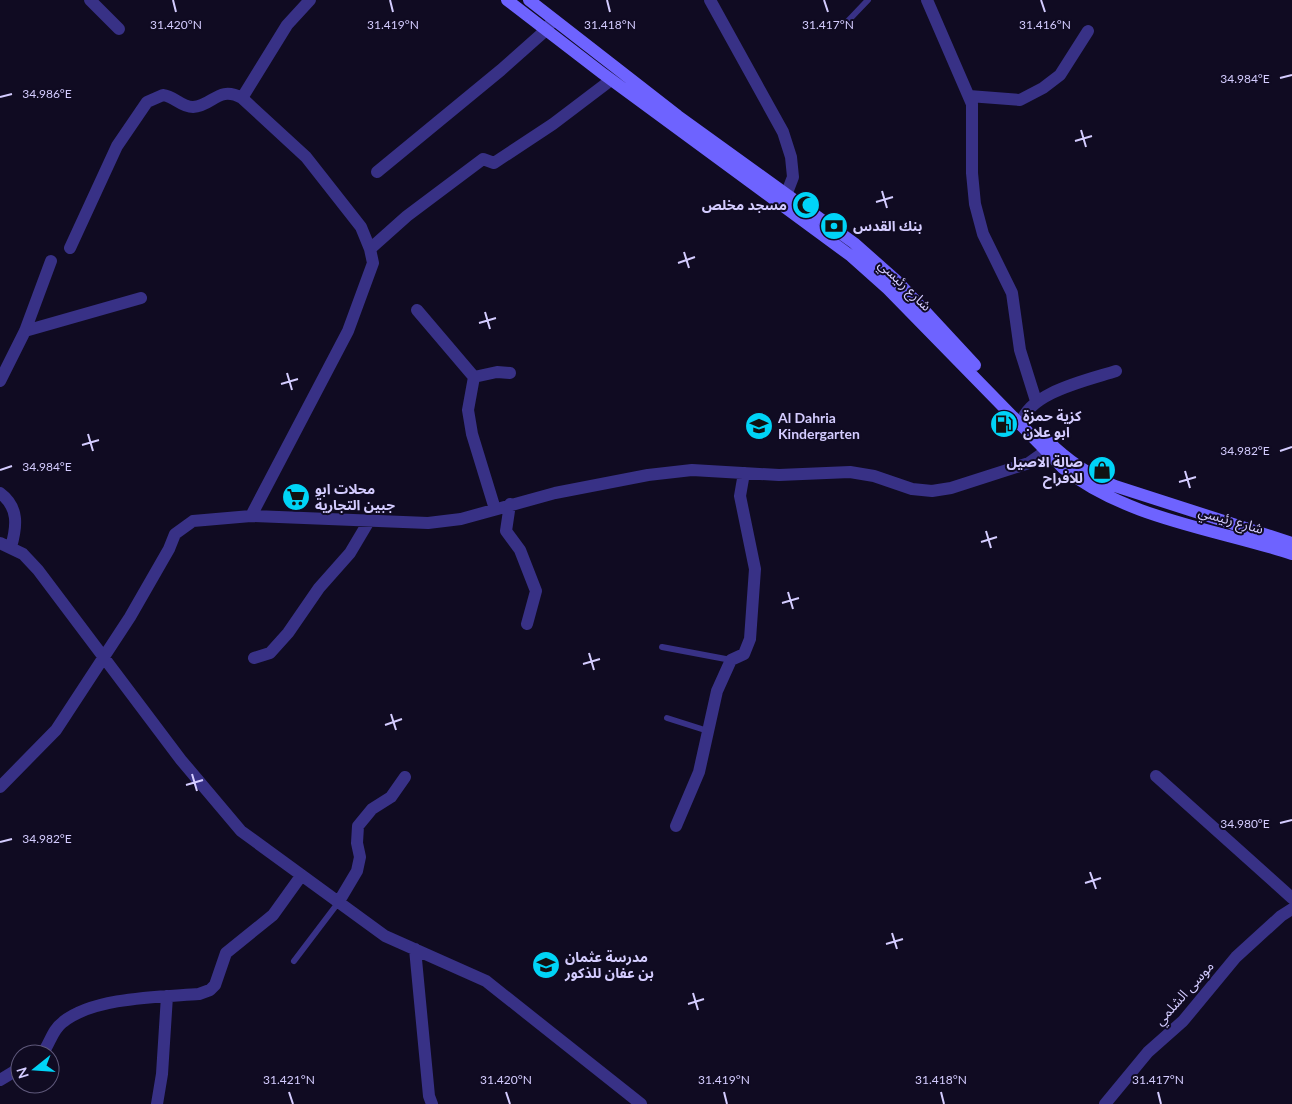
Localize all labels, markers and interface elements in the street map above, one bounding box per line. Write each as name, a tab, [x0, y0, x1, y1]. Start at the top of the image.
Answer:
text: 31.420°N	[150, 17, 202, 32]
text: 31.419°N	[367, 17, 419, 32]
text: 31.418°N	[584, 17, 636, 32]
text: 31.417°N	[802, 17, 854, 32]
text: 31.416°N	[1019, 17, 1071, 32]
text: 34.984°E	[1220, 71, 1270, 86]
text: 34.986°E	[22, 86, 72, 101]
mosque icon: مسجد مخلص	[791, 190, 821, 220]
place label: مسجد مخلص	[702, 196, 787, 213]
bank icon: بنك القدس	[819, 211, 849, 241]
place label: بنك القدس	[853, 217, 922, 234]
street label: شارع رئيسي	[873, 255, 935, 316]
place label: كزية حمزة ابو علان	[1023, 407, 1082, 440]
place label: Al Dahria Kindergarten	[777, 409, 860, 442]
fuel station icon: كزية حمزة ابو علان	[989, 409, 1019, 439]
school or university icon: Al Dahria Kindergarten	[744, 411, 774, 441]
text: 34.982°E	[1220, 443, 1270, 458]
place label: صالة الاصيل للافراح	[1006, 453, 1083, 489]
shop icon: صالة الاصيل للافراح	[1087, 455, 1117, 485]
text: 34.984°E	[22, 459, 72, 474]
place label: محلات ابو جبين التجارية	[315, 480, 395, 514]
supermarket icon: محلات ابو جبين التجارية	[281, 482, 311, 512]
street label: شارع رئيسي	[1196, 502, 1266, 540]
text: 34.980°E	[1220, 816, 1270, 831]
text: 34.982°E	[22, 831, 72, 846]
place label: مدرسة عثمان بن عفان للذكور	[564, 948, 654, 982]
school or university icon: مدرسة عثمان بن عفان للذكور	[531, 950, 561, 980]
street label: موسى الشلمي	[1150, 957, 1219, 1030]
north arrow	[10, 1044, 60, 1094]
text: N	[12, 1065, 32, 1081]
text: 31.421°N	[263, 1072, 315, 1087]
text: 31.420°N	[480, 1072, 532, 1087]
text: 31.419°N	[698, 1072, 750, 1087]
text: 31.418°N	[915, 1072, 967, 1087]
text: 31.417°N	[1132, 1072, 1184, 1087]

